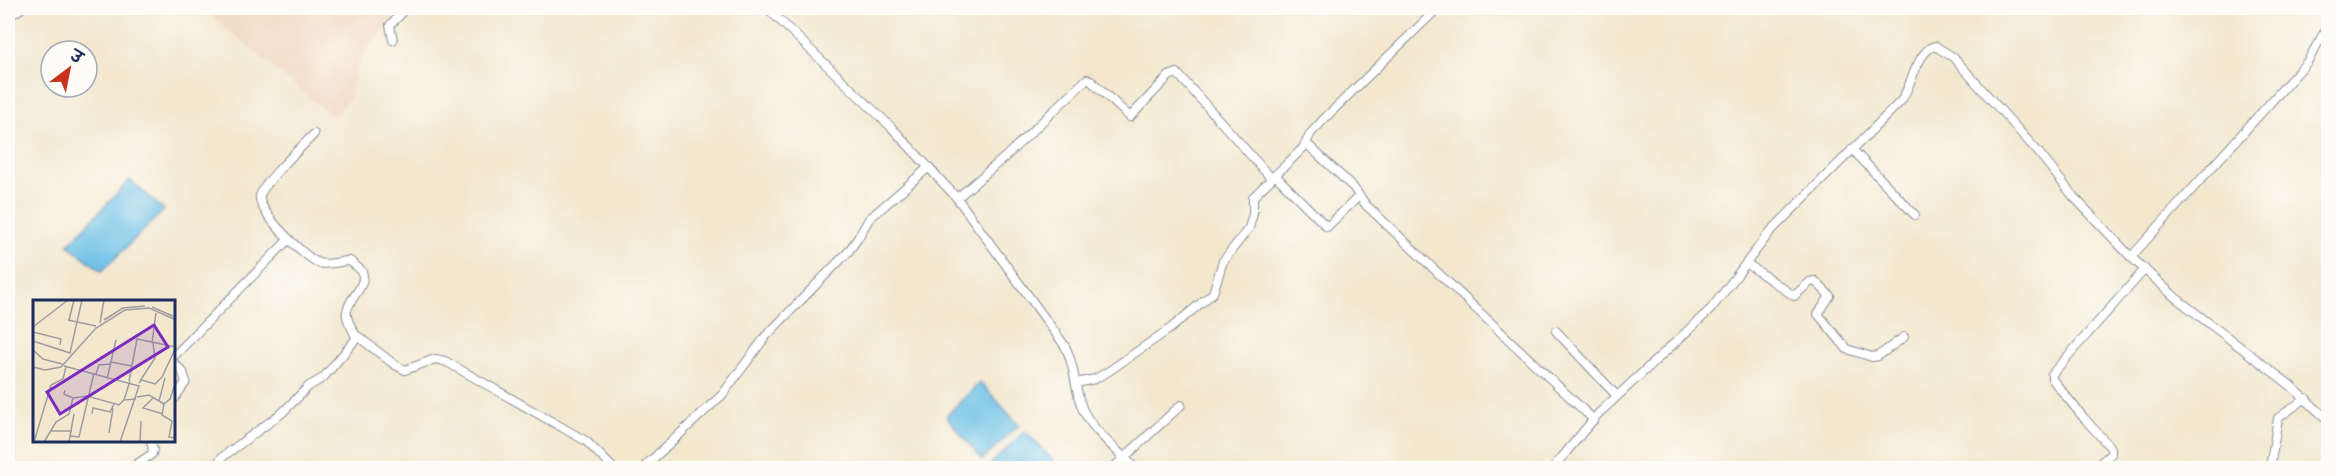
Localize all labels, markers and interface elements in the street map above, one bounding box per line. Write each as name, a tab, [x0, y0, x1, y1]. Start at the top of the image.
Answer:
north arrow	[39, 39, 99, 99]
text: उ	[65, 44, 88, 69]
inset map	[33, 300, 176, 443]

